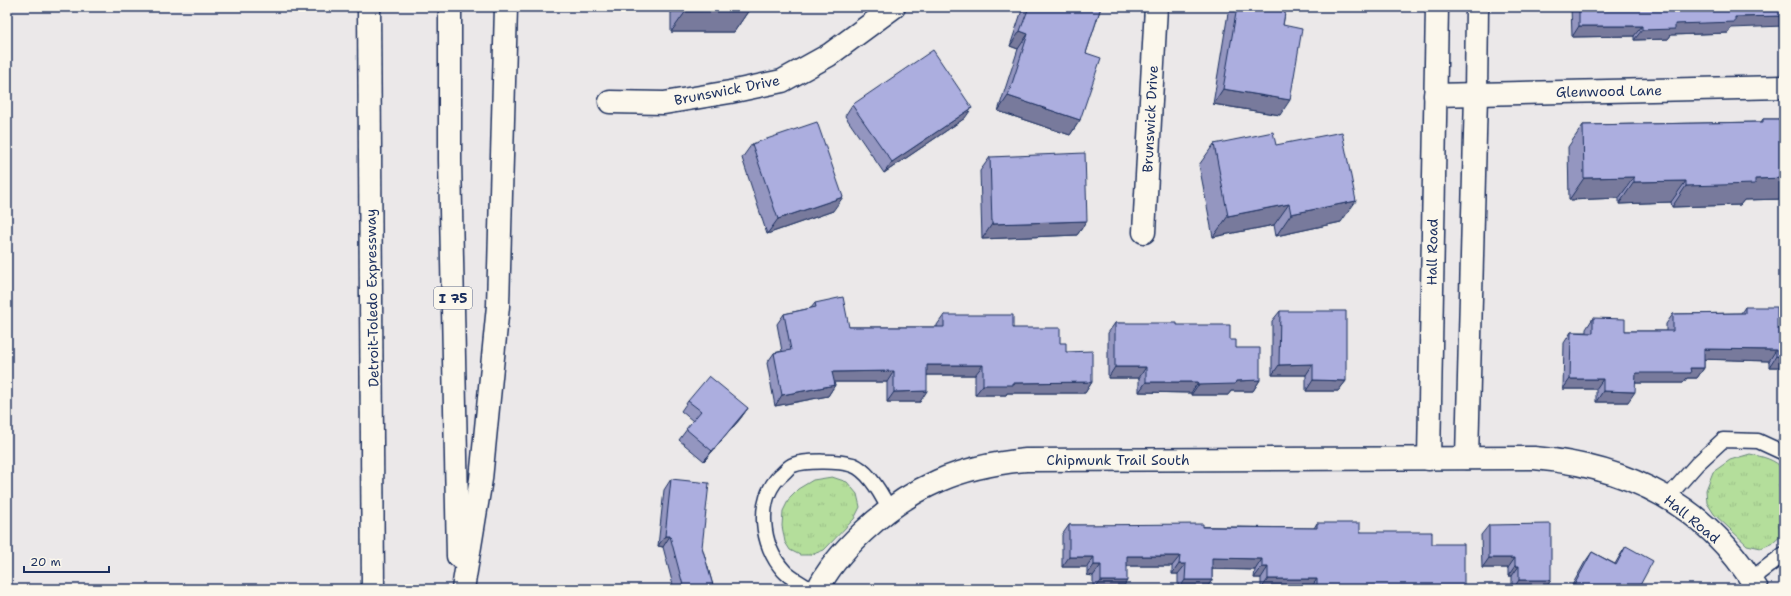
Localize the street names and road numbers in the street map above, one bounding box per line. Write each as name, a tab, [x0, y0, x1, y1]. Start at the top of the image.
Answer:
street label: Brunswick Drive	[1138, 65, 1162, 173]
street label: Brunswick Drive	[673, 71, 781, 109]
street label: Glenwood Lane	[1556, 81, 1662, 101]
street label: Detroit-Toledo Expressway	[361, 209, 383, 387]
street label: Hall Road	[1422, 218, 1442, 286]
road number: I 75	[434, 287, 472, 309]
street label: Chipmunk Trail South	[1046, 451, 1190, 469]
street label: Hall Road	[1660, 491, 1724, 547]

